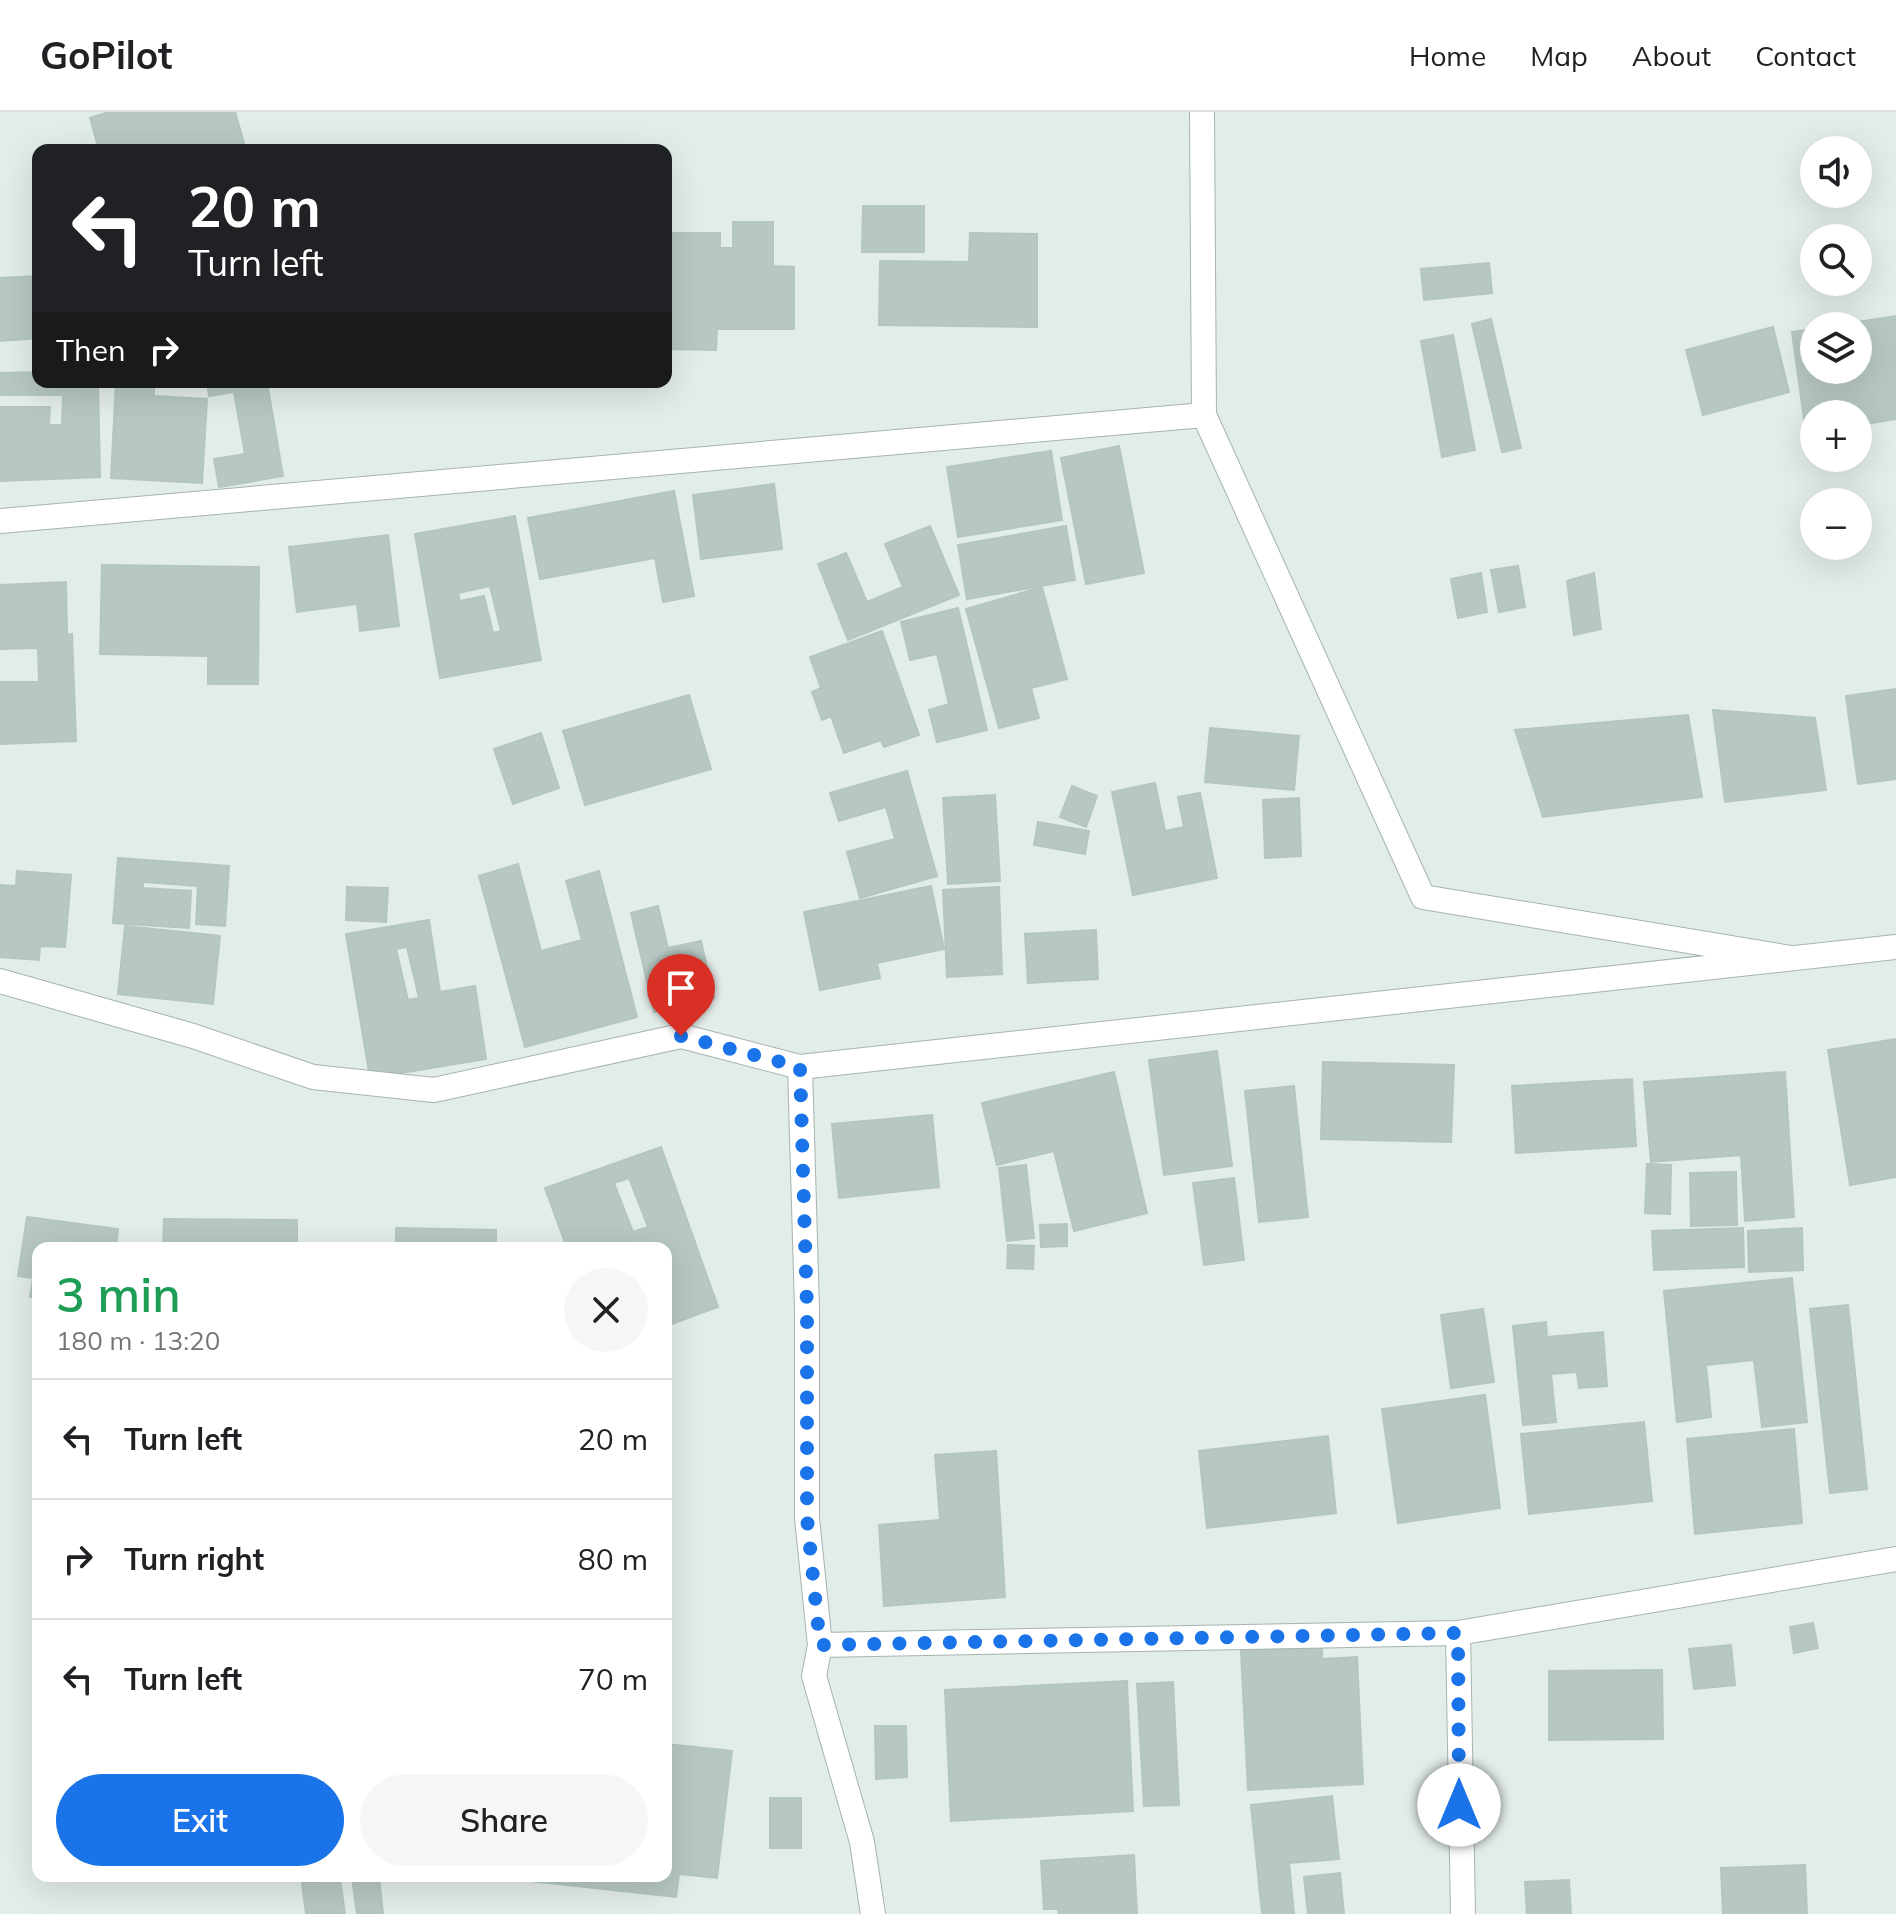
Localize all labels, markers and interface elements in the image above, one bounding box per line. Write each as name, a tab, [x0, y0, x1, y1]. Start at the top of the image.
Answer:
text: GoPilot	[40, 31, 172, 79]
text: Home	[1409, 38, 1486, 73]
text: Map	[1530, 38, 1588, 73]
text: About	[1632, 38, 1711, 73]
text: Contact	[1755, 38, 1856, 73]
map controls	[1800, 136, 1872, 560]
button: sound	[1800, 136, 1872, 208]
text: 20 m	[188, 171, 321, 241]
icon: left	[56, 176, 160, 280]
button: search	[1800, 224, 1872, 296]
text: Turn left	[188, 240, 324, 285]
button: layers	[1800, 312, 1872, 384]
icon: right	[142, 328, 186, 372]
text: Then	[56, 331, 126, 369]
button: +	[1800, 400, 1872, 472]
button: −	[1800, 488, 1872, 560]
pin	[647, 954, 715, 1036]
icon: arrive	[659, 966, 703, 1010]
text: 3 min	[56, 1264, 181, 1324]
button: close	[564, 1268, 648, 1352]
text: 180 m · 13:20	[56, 1324, 220, 1357]
icon: left	[56, 1417, 100, 1461]
text: Turn left	[124, 1420, 242, 1458]
text: 20 m	[578, 1420, 648, 1458]
icon: right	[56, 1537, 100, 1581]
text: Turn right	[124, 1540, 264, 1578]
text: 80 m	[578, 1540, 648, 1578]
icon: left	[56, 1657, 100, 1701]
text: Turn left	[124, 1660, 242, 1698]
text: 70 m	[578, 1660, 648, 1698]
position arrow	[1417, 1763, 1501, 1847]
button: Exit	[56, 1774, 344, 1866]
button: Share	[360, 1774, 648, 1866]

